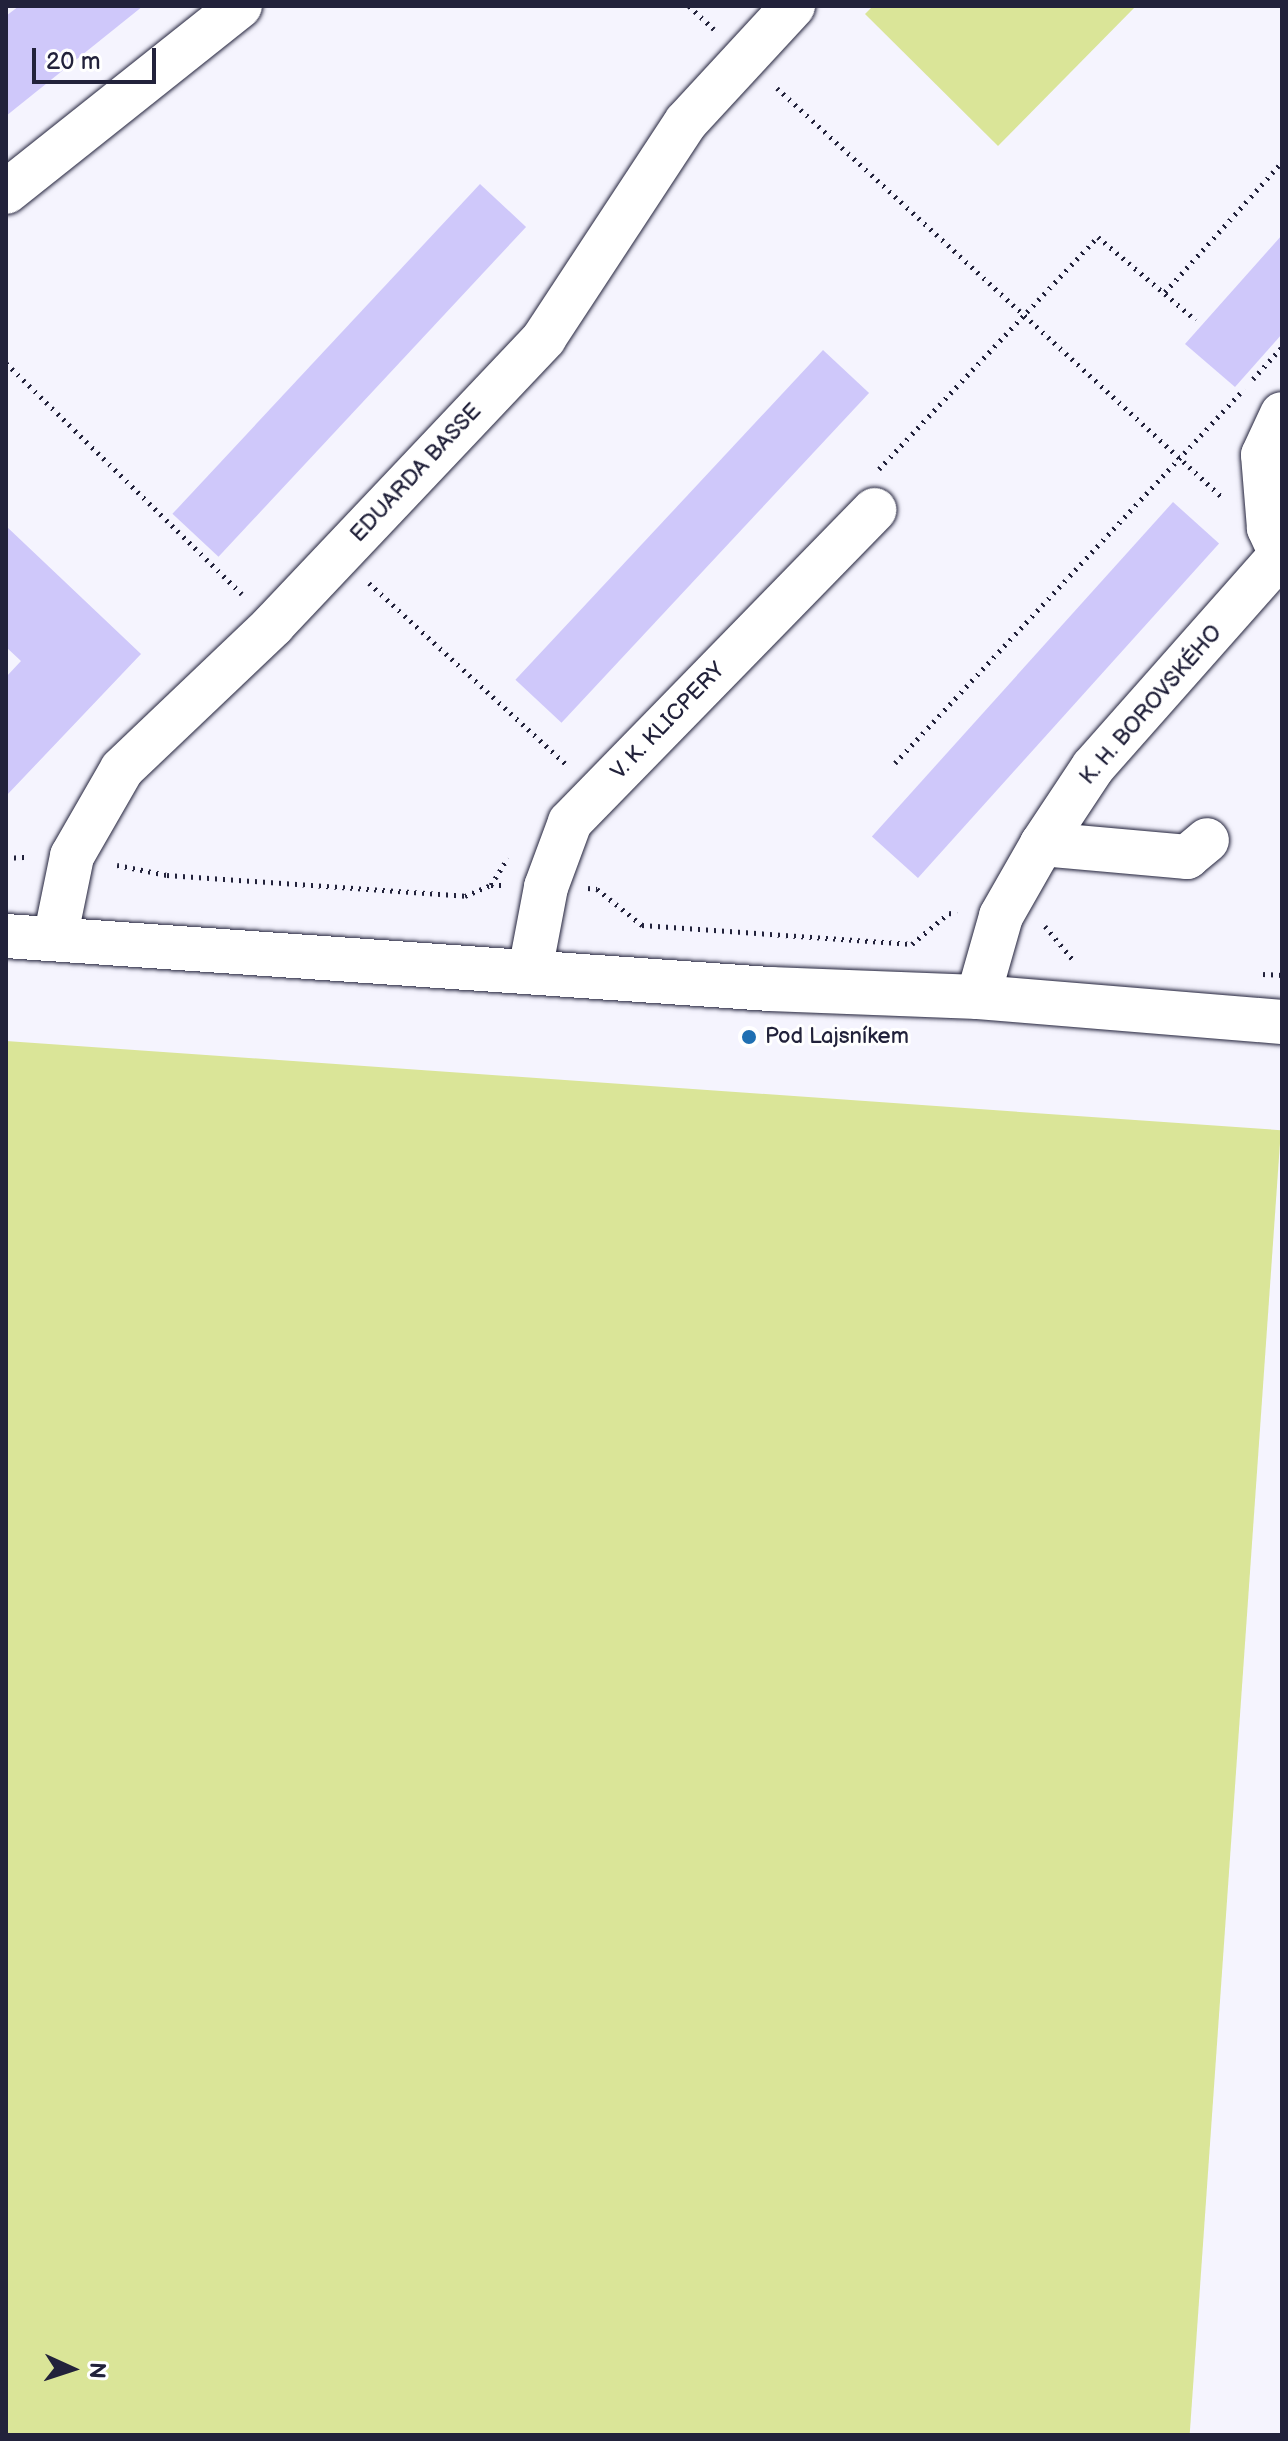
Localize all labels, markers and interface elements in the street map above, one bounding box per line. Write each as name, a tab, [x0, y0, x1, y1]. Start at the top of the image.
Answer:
scale bar	[36, 32, 160, 82]
text: 20 m	[46, 47, 101, 76]
street label: EDUARDA BASSE	[345, 398, 487, 548]
street label: K. H. BOROVSKÉHO	[1075, 620, 1227, 790]
street label: V. K. KLICPERY	[606, 657, 730, 785]
place label: Pod Lajsníkem	[765, 1024, 909, 1050]
marker: Pod Lajsníkem	[740, 1028, 758, 1046]
north arrow	[32, 2329, 112, 2409]
text: N	[83, 2361, 110, 2379]

